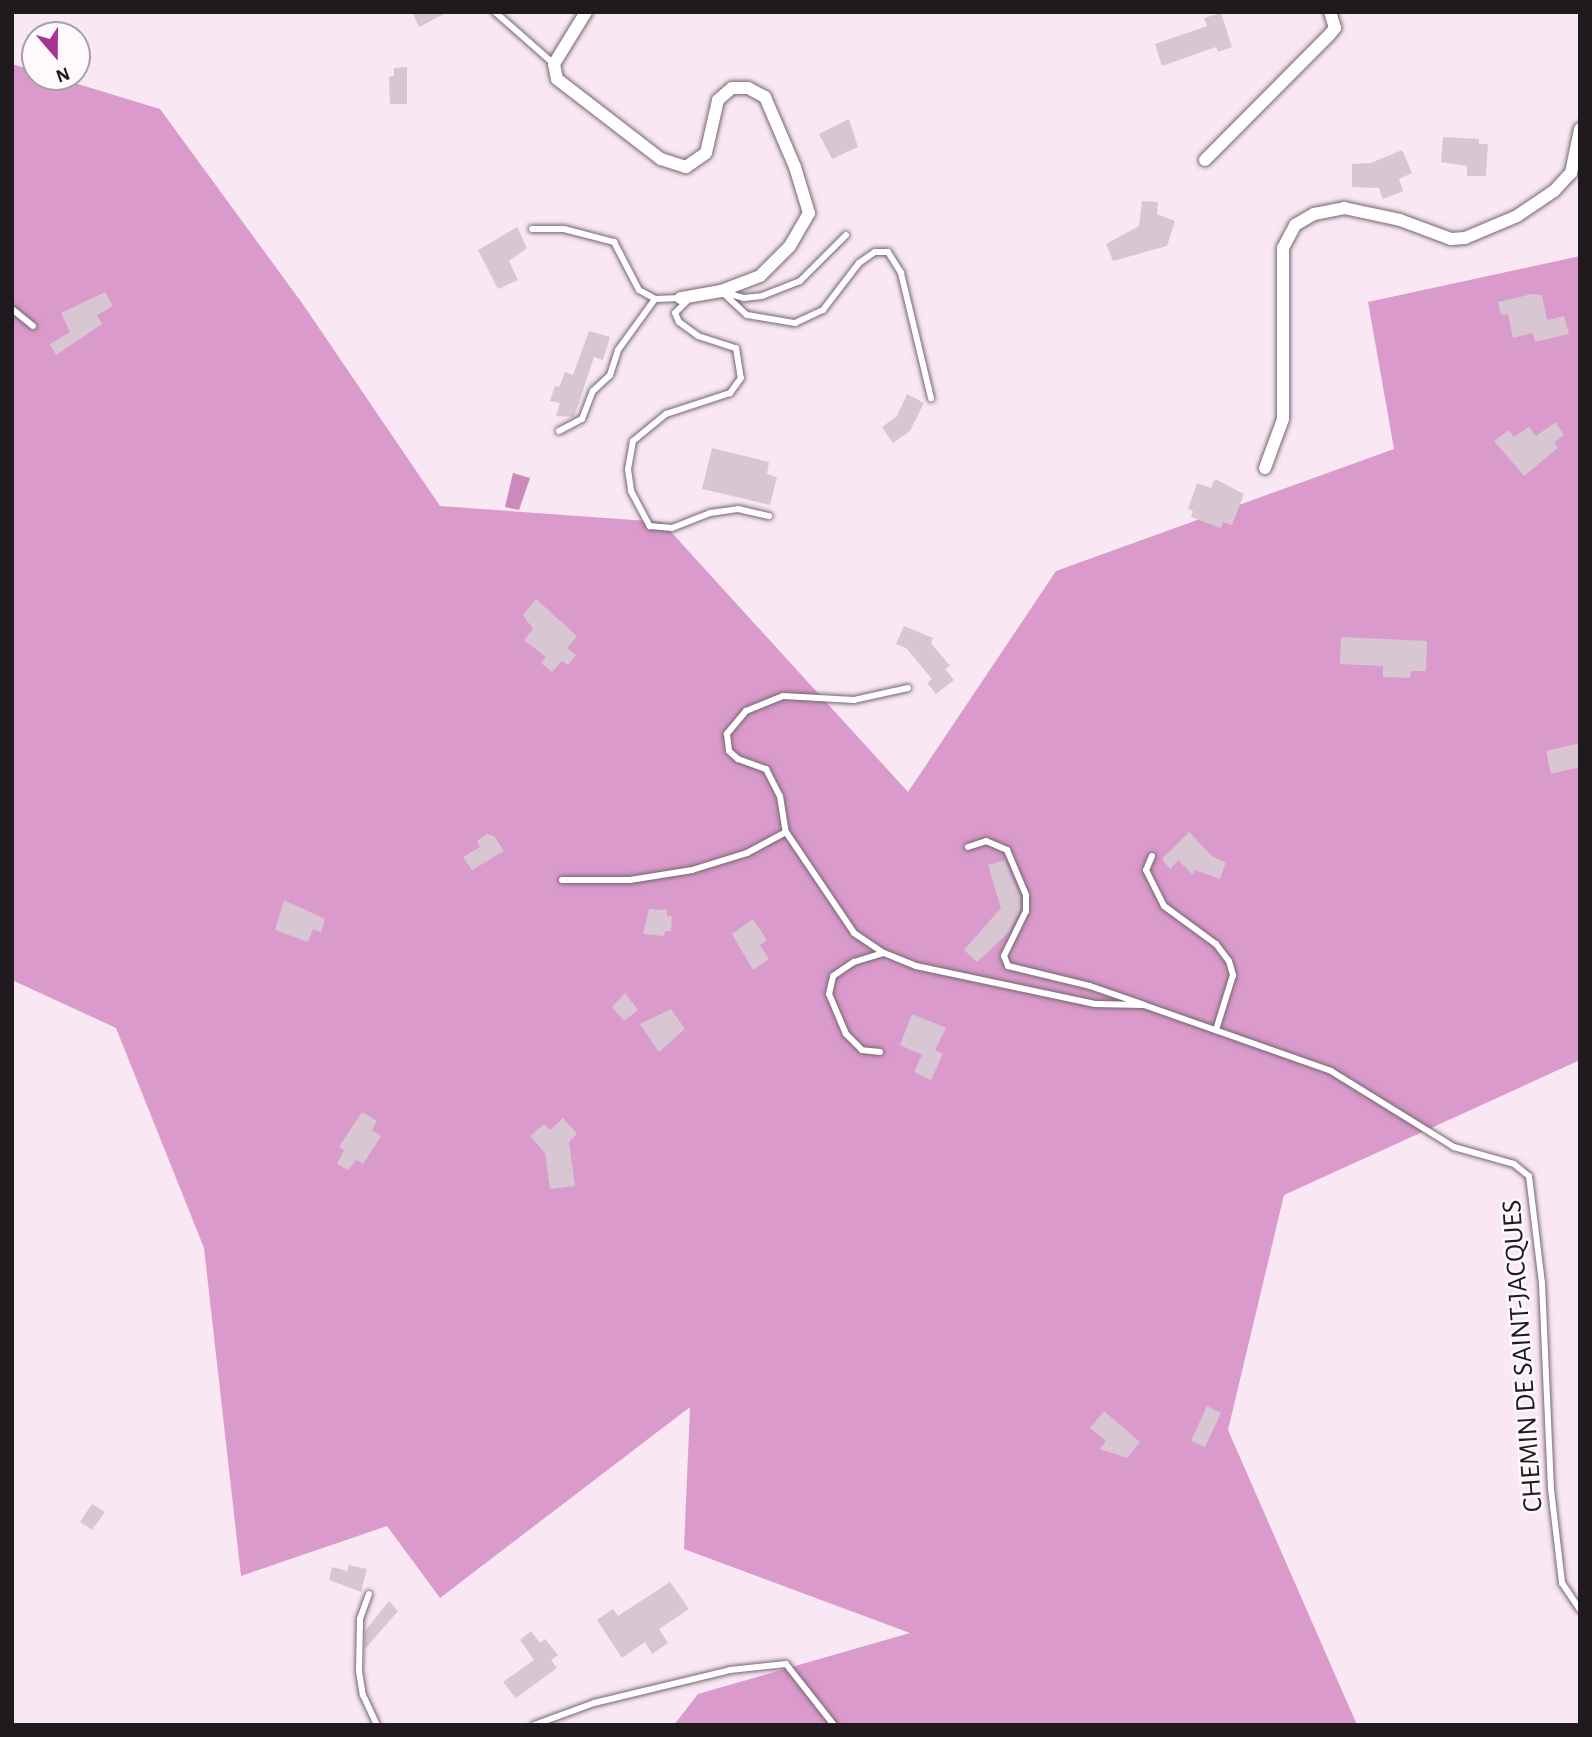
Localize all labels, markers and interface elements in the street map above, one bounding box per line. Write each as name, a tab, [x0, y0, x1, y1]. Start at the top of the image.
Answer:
north arrow	[21, 21, 91, 91]
text: N	[53, 63, 72, 86]
street label: CHEMIN DE SAINT-JACQUES	[1495, 1199, 1551, 1513]

